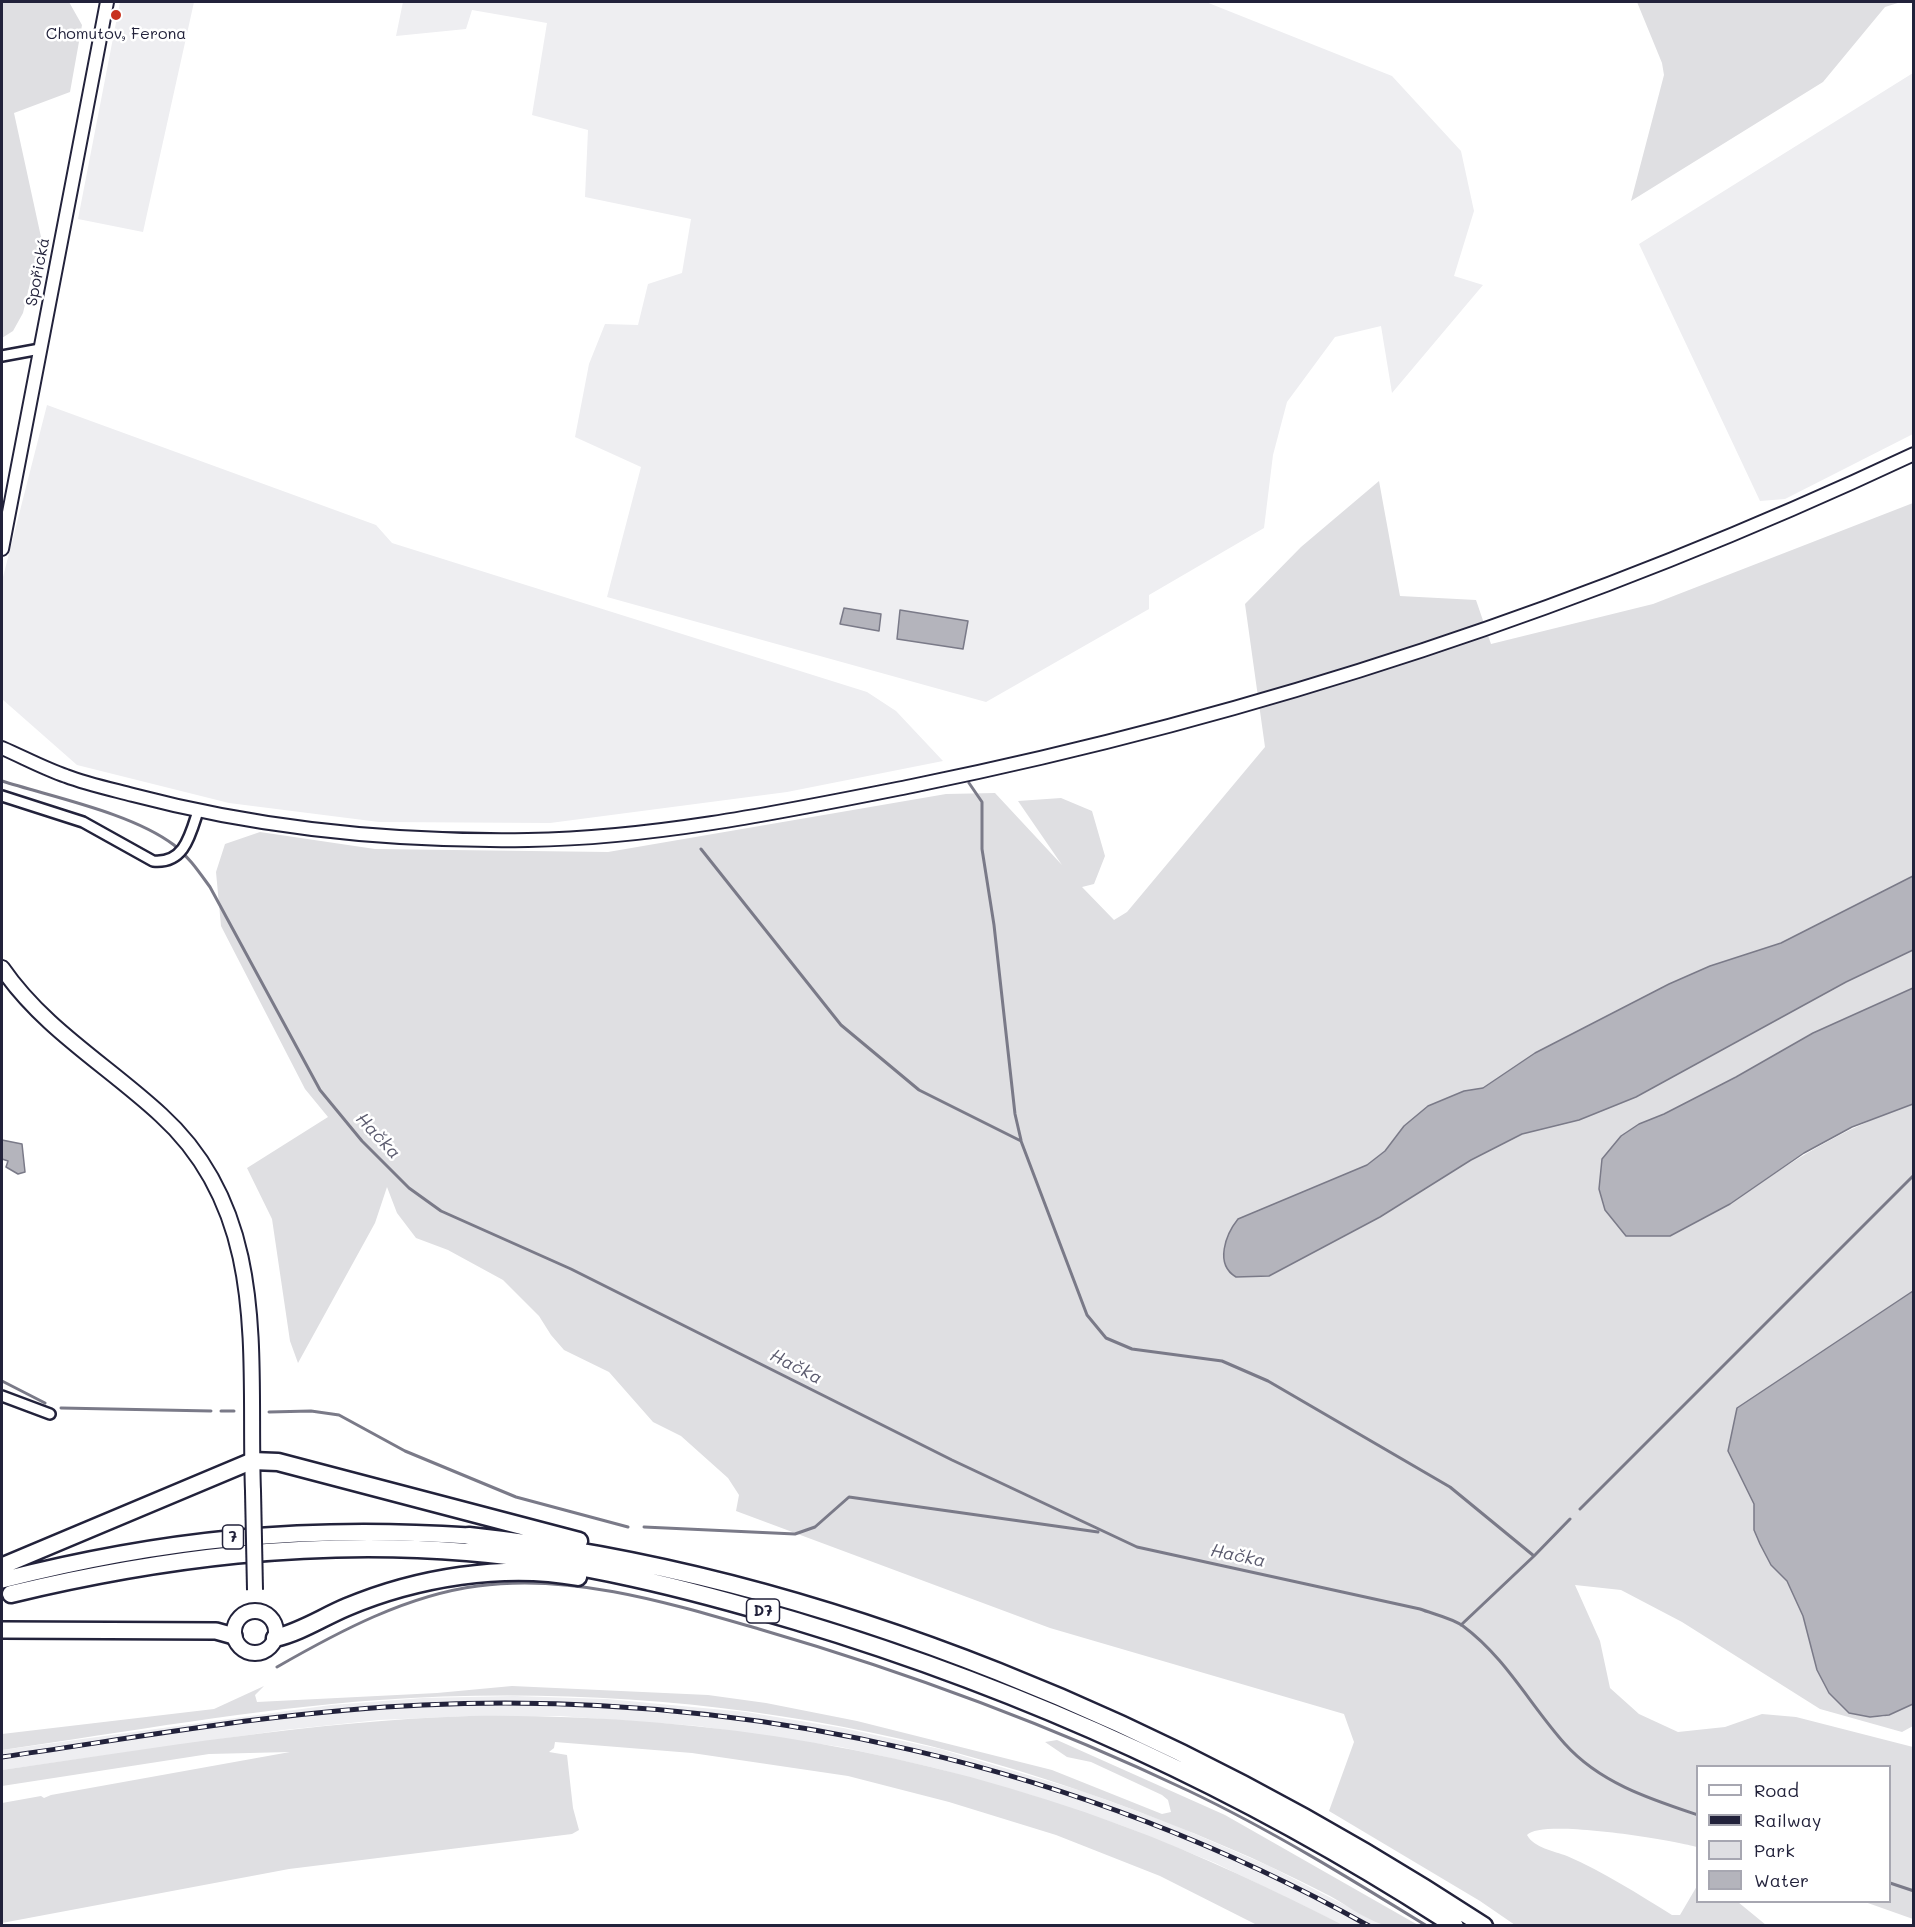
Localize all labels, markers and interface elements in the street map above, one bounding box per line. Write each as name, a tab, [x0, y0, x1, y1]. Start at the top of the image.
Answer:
marker: Chomutov, Ferona	[109, 8, 123, 22]
place label: Chomutov, Ferona	[46, 24, 186, 44]
street label: Spořická	[22, 236, 54, 308]
water label: Hačka	[351, 1108, 405, 1164]
water label: Hačka	[766, 1345, 826, 1389]
road number: 7	[222, 1525, 244, 1549]
water label: Hačka	[1209, 1540, 1267, 1572]
road number: D7	[746, 1599, 780, 1623]
legend	[1696, 1765, 1891, 1903]
text: Road	[1754, 1778, 1799, 1802]
text: Railway	[1754, 1808, 1821, 1832]
text: Park	[1754, 1838, 1795, 1862]
text: Water	[1754, 1868, 1809, 1892]

